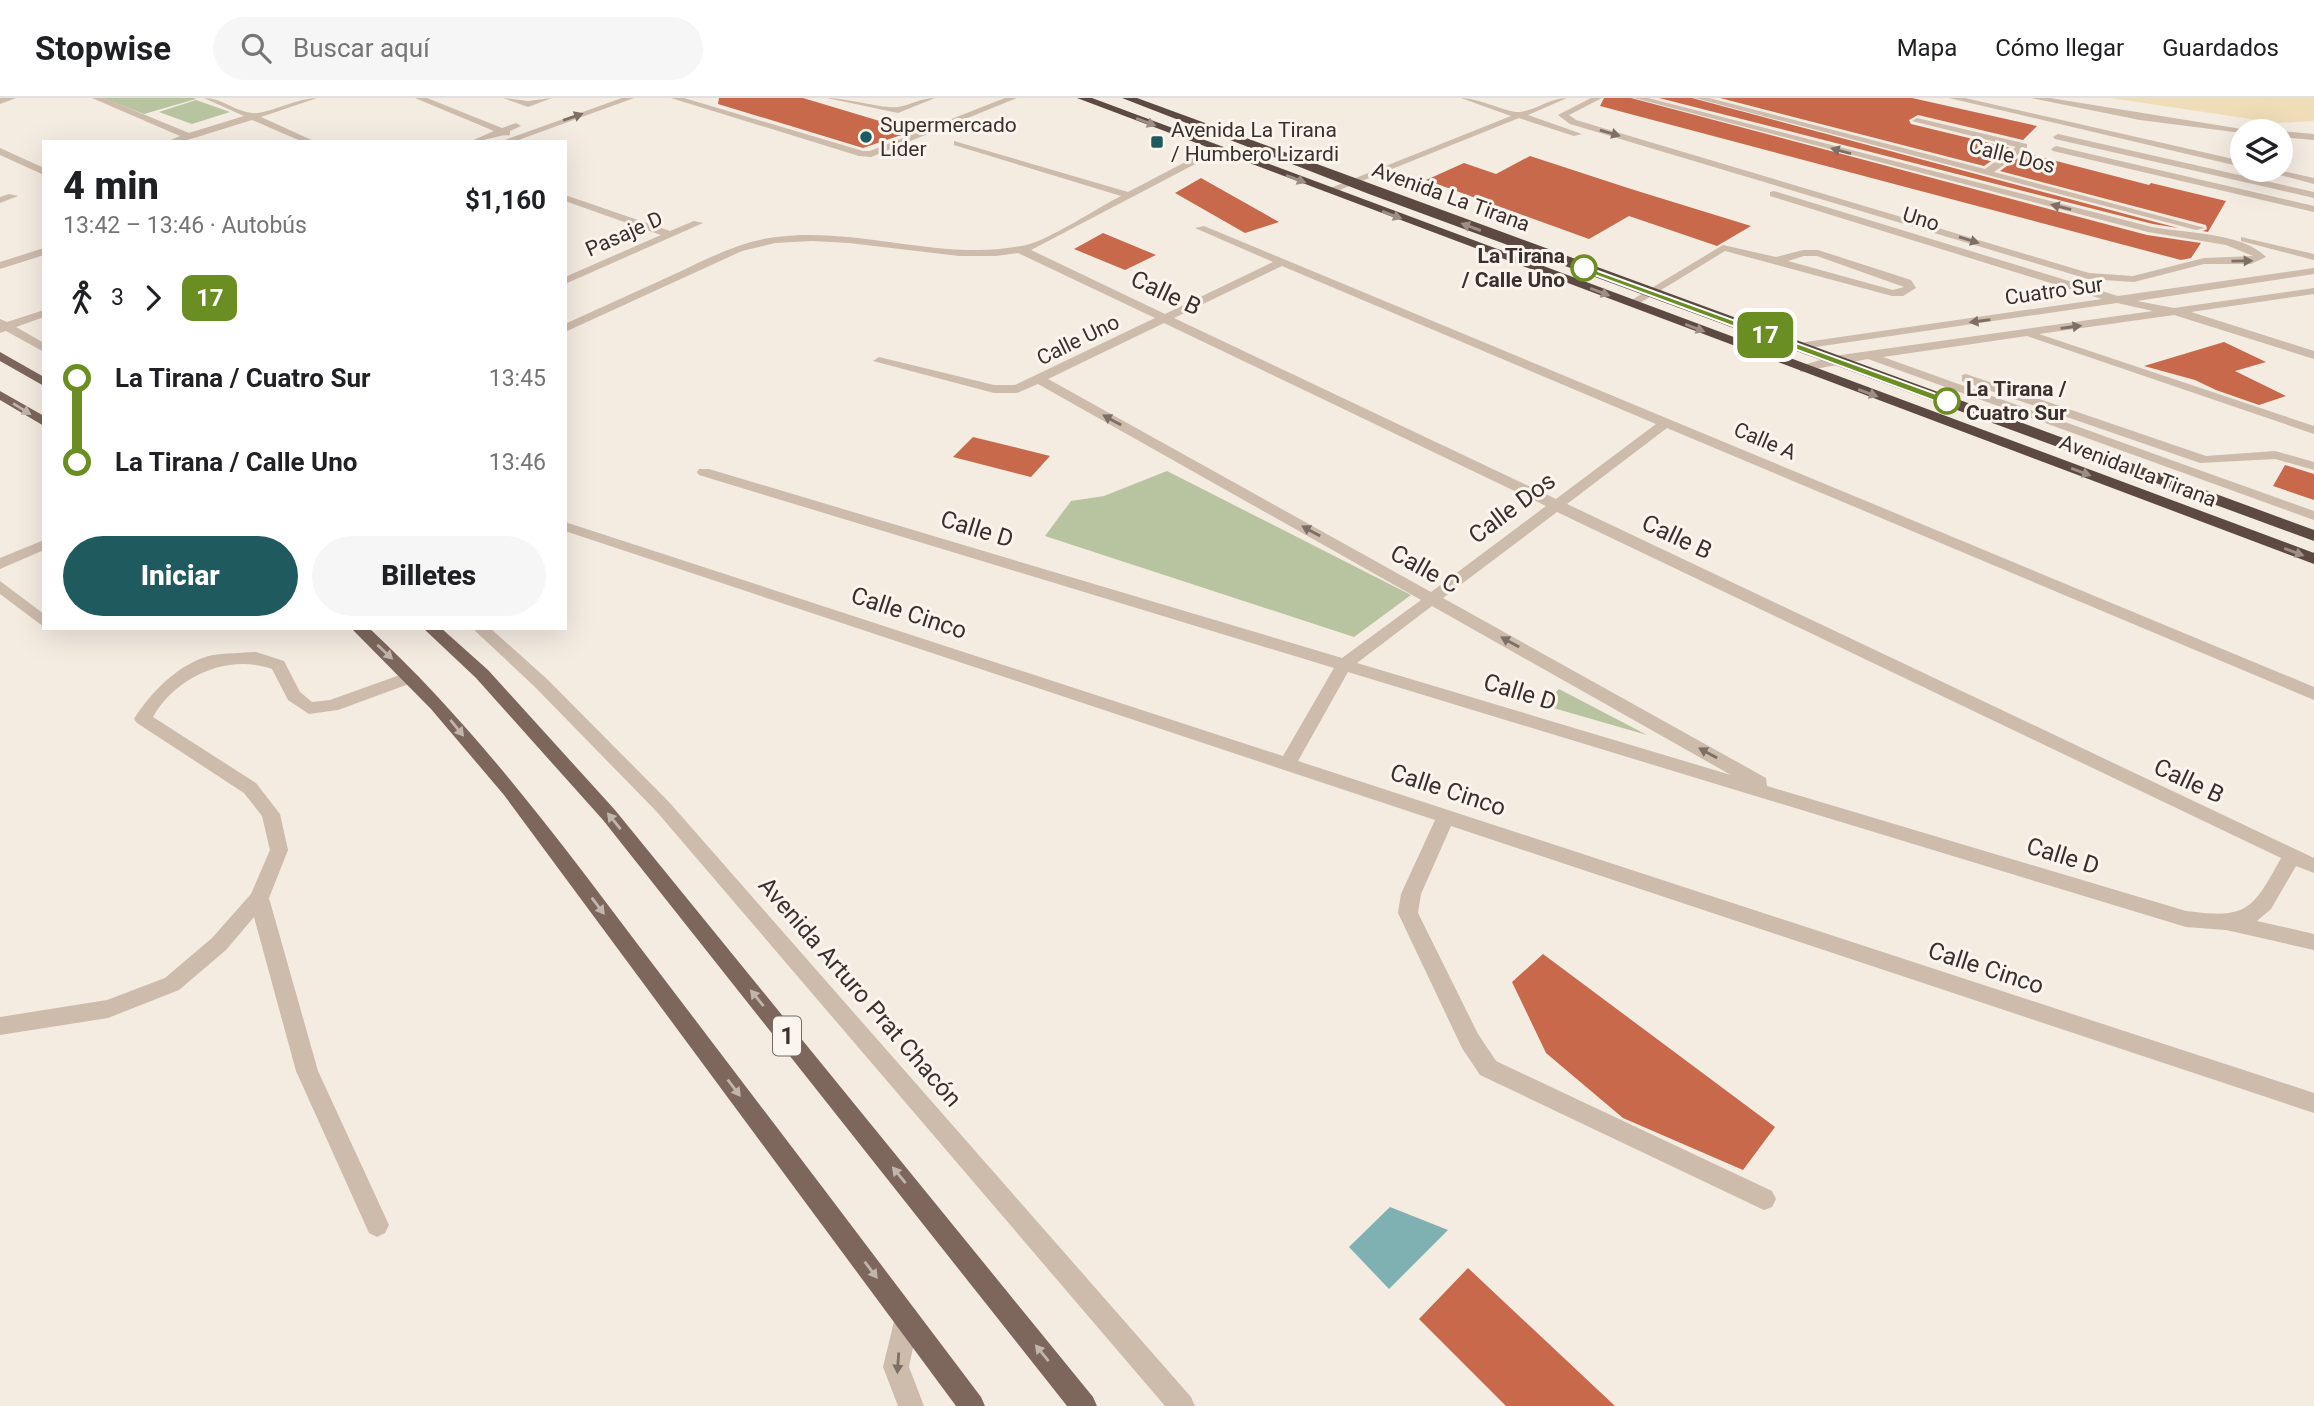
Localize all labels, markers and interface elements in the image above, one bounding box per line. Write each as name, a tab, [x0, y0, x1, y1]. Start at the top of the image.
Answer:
search box	[213, 17, 703, 80]
text: Stopwise	[35, 29, 171, 68]
icon: search	[237, 29, 275, 67]
text: Buscar aquí	[293, 33, 430, 63]
text: Mapa	[1897, 34, 1957, 62]
text: Cómo llegar	[1995, 34, 2124, 62]
text: Guardados	[2162, 34, 2279, 62]
one-way arrow	[563, 111, 584, 122]
place label: Supermercado Lider	[880, 113, 1017, 161]
one-way arrow	[1135, 117, 1156, 128]
place label: Avenida La Tirana / Humbero Lizardi	[1171, 118, 1339, 166]
map controls	[2230, 119, 2293, 182]
button: layers	[2230, 119, 2293, 182]
one-way arrow	[1600, 128, 1621, 138]
marker: Supermercado Lider	[858, 129, 874, 145]
marker: Avenida La Tirana / Humbero Lizardi	[1149, 134, 1165, 150]
street label: Calle Dos	[1966, 134, 2058, 178]
one-way arrow	[1830, 146, 1851, 156]
street label: Avenida La Tirana	[1369, 157, 1533, 237]
text: 4 min	[63, 164, 159, 208]
one-way arrow	[1285, 173, 1306, 184]
text: $1,160	[465, 185, 546, 215]
one-way arrow	[2050, 201, 2072, 212]
street label: Uno	[1900, 202, 1942, 236]
street label: Pasaje D	[582, 206, 666, 262]
one-way arrow	[1382, 209, 1403, 220]
text: 13:42 – 13:46 · Autobús	[63, 212, 307, 239]
one-way arrow	[1461, 221, 1482, 232]
one-way arrow	[1959, 236, 1980, 246]
place label: La Tirana / Calle Uno	[1461, 244, 1565, 292]
marker: La Tirana / Calle Uno	[1571, 255, 1597, 281]
one-way arrow	[2232, 255, 2254, 266]
street label: Calle B	[1127, 265, 1205, 321]
street label: Cuatro Sur	[2003, 272, 2105, 310]
icon: walk	[63, 279, 101, 317]
icon: forward	[134, 279, 172, 317]
text: 3	[111, 284, 124, 311]
text: 17	[196, 284, 223, 312]
one-way arrow	[1589, 287, 1610, 298]
street label: Calle Uno	[1033, 310, 1123, 370]
line badge: 17	[1734, 312, 1796, 358]
one-way arrow	[1969, 316, 1991, 327]
text: 17	[1751, 321, 1779, 349]
one-way arrow	[2060, 321, 2082, 332]
one-way arrow	[1684, 323, 1705, 334]
text: La Tirana / Cuatro Sur	[115, 363, 370, 393]
text: 13:45	[489, 365, 546, 392]
place label: La Tirana / Cuatro Sur	[1966, 377, 2067, 425]
one-way arrow	[1857, 387, 1878, 398]
marker: La Tirana / Cuatro Sur	[1934, 388, 1960, 414]
one-way arrow	[12, 402, 31, 415]
one-way arrow	[1103, 414, 1122, 426]
street label: Calle A	[1730, 417, 1800, 465]
street label: Avenida La Tirana	[2056, 430, 2220, 512]
text: La Tirana / Calle Uno	[115, 447, 357, 477]
text: 13:46	[489, 449, 546, 476]
street label: Calle Dos	[1463, 466, 1561, 550]
one-way arrow	[2070, 467, 2091, 478]
street label: Calle D	[937, 505, 1017, 553]
street label: Calle B	[1638, 509, 1716, 565]
one-way arrow	[1301, 525, 1321, 537]
button: Iniciar	[63, 536, 298, 616]
button: Billetes	[312, 536, 546, 616]
street label: Calle C	[1386, 539, 1464, 599]
one-way arrow	[2283, 547, 2304, 558]
street label: Calle Cinco	[848, 581, 970, 645]
one-way arrow	[1500, 636, 1519, 648]
one-way arrow	[376, 644, 393, 660]
street label: Calle D	[1480, 668, 1560, 716]
one-way arrow	[449, 719, 464, 737]
one-way arrow	[1698, 747, 1718, 759]
street label: Calle B	[2150, 753, 2228, 809]
street label: Calle Cinco	[1387, 758, 1509, 822]
one-way arrow	[607, 812, 622, 829]
street label: Calle D	[2023, 832, 2103, 880]
street label: Avenida Arturo Prat Chacón	[753, 872, 967, 1112]
one-way arrow	[591, 897, 605, 915]
street label: Calle Cinco	[1925, 936, 2047, 1000]
one-way arrow	[749, 990, 764, 1008]
road number: 1	[773, 1016, 801, 1056]
one-way arrow	[727, 1079, 741, 1097]
one-way arrow	[892, 1167, 907, 1184]
one-way arrow	[863, 1261, 878, 1279]
one-way arrow	[1034, 1344, 1049, 1362]
one-way arrow	[893, 1352, 904, 1374]

